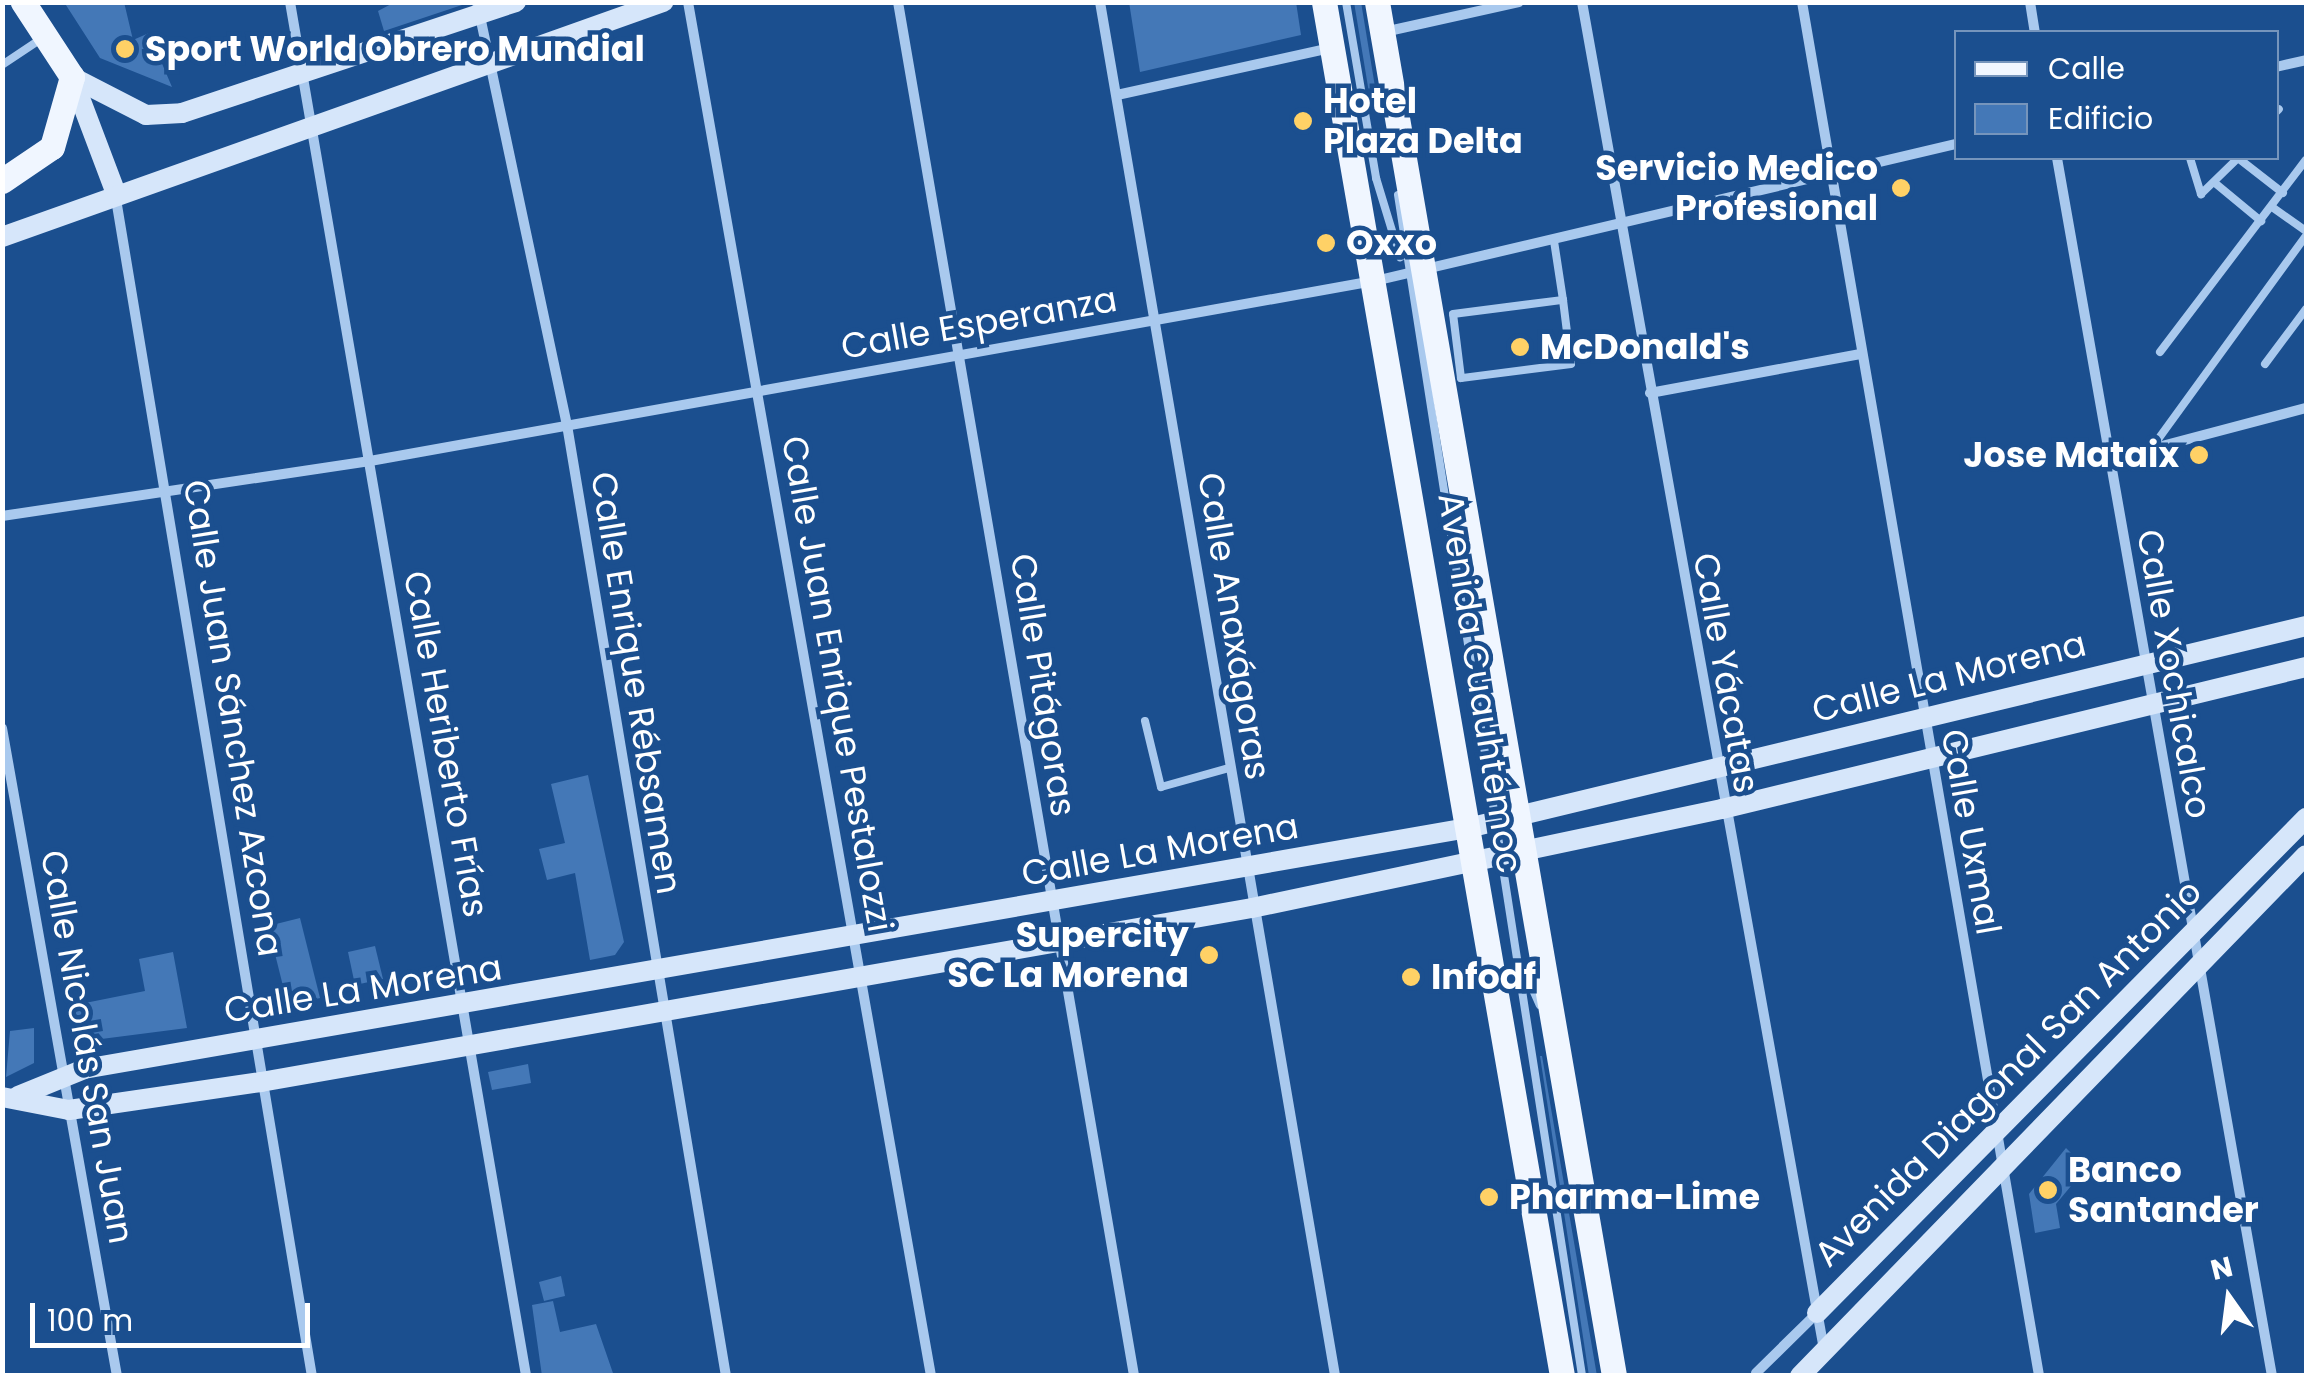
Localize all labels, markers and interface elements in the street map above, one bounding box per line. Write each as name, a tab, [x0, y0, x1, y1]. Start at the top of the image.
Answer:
place label: Sport World Obrero Mundial	[145, 28, 645, 70]
legend	[1954, 30, 2279, 160]
marker: Sport World Obrero Mundial	[114, 38, 136, 60]
text: Calle	[2048, 47, 2125, 90]
place label: Hotel Plaza Delta	[1323, 80, 1523, 162]
text: Edificio	[2048, 97, 2153, 140]
marker: Hotel Plaza Delta	[1292, 110, 1314, 132]
place label: Servicio Medico Profesional	[1595, 147, 1878, 229]
marker: Servicio Medico Profesional	[1888, 175, 1914, 201]
place label: Oxxo	[1346, 222, 1437, 264]
marker: Oxxo	[1315, 232, 1337, 254]
street label: Calle Esperanza	[838, 278, 1120, 368]
place label: McDonald's	[1540, 326, 1750, 368]
marker: McDonald's	[1509, 336, 1531, 358]
street label: Calle Juan Enrique Pestalozzi	[773, 433, 901, 935]
place label: Jose Mataix	[1963, 434, 2179, 476]
marker: Jose Mataix	[2188, 444, 2210, 466]
street label: Calle Enrique Rébsamen	[582, 469, 690, 897]
street label: Calle Anaxágoras	[1189, 470, 1279, 782]
street label: Calle Juan Sánchez Azcona	[175, 477, 291, 959]
street label: Avenida Cuauhtémoc	[1429, 490, 1531, 876]
street label: Calle Xochicalco	[2128, 526, 2220, 822]
street label: Calle Yácatas	[1684, 550, 1768, 796]
street label: Calle Pitágoras	[1002, 551, 1084, 819]
street label: Calle Heriberto Frías	[395, 568, 497, 920]
street label: Calle La Morena	[1808, 623, 2090, 731]
street label: Calle Uxmal	[1932, 726, 2010, 938]
street label: Calle La Morena	[1018, 805, 1302, 895]
street label: Calle Nicolás San Juan	[32, 847, 142, 1247]
street label: Avenida Diagonal San Antonio	[1806, 871, 2210, 1275]
place label: Supercity SC La Morena	[947, 914, 1189, 996]
marker: Supercity SC La Morena	[1198, 944, 1220, 966]
street label: Calle La Morena	[221, 946, 505, 1032]
place label: Infodf	[1431, 956, 1536, 998]
marker: Infodf	[1400, 966, 1422, 988]
place label: Banco Santander	[2068, 1149, 2259, 1231]
place label: Pharma-Lime	[1509, 1176, 1760, 1218]
marker: Banco Santander	[2037, 1179, 2059, 1201]
marker: Pharma-Lime	[1478, 1186, 1500, 1208]
text: N	[2207, 1247, 2237, 1290]
north arrow	[2179, 1248, 2279, 1348]
scale bar	[35, 1283, 315, 1345]
text: 100 m	[47, 1299, 133, 1342]

